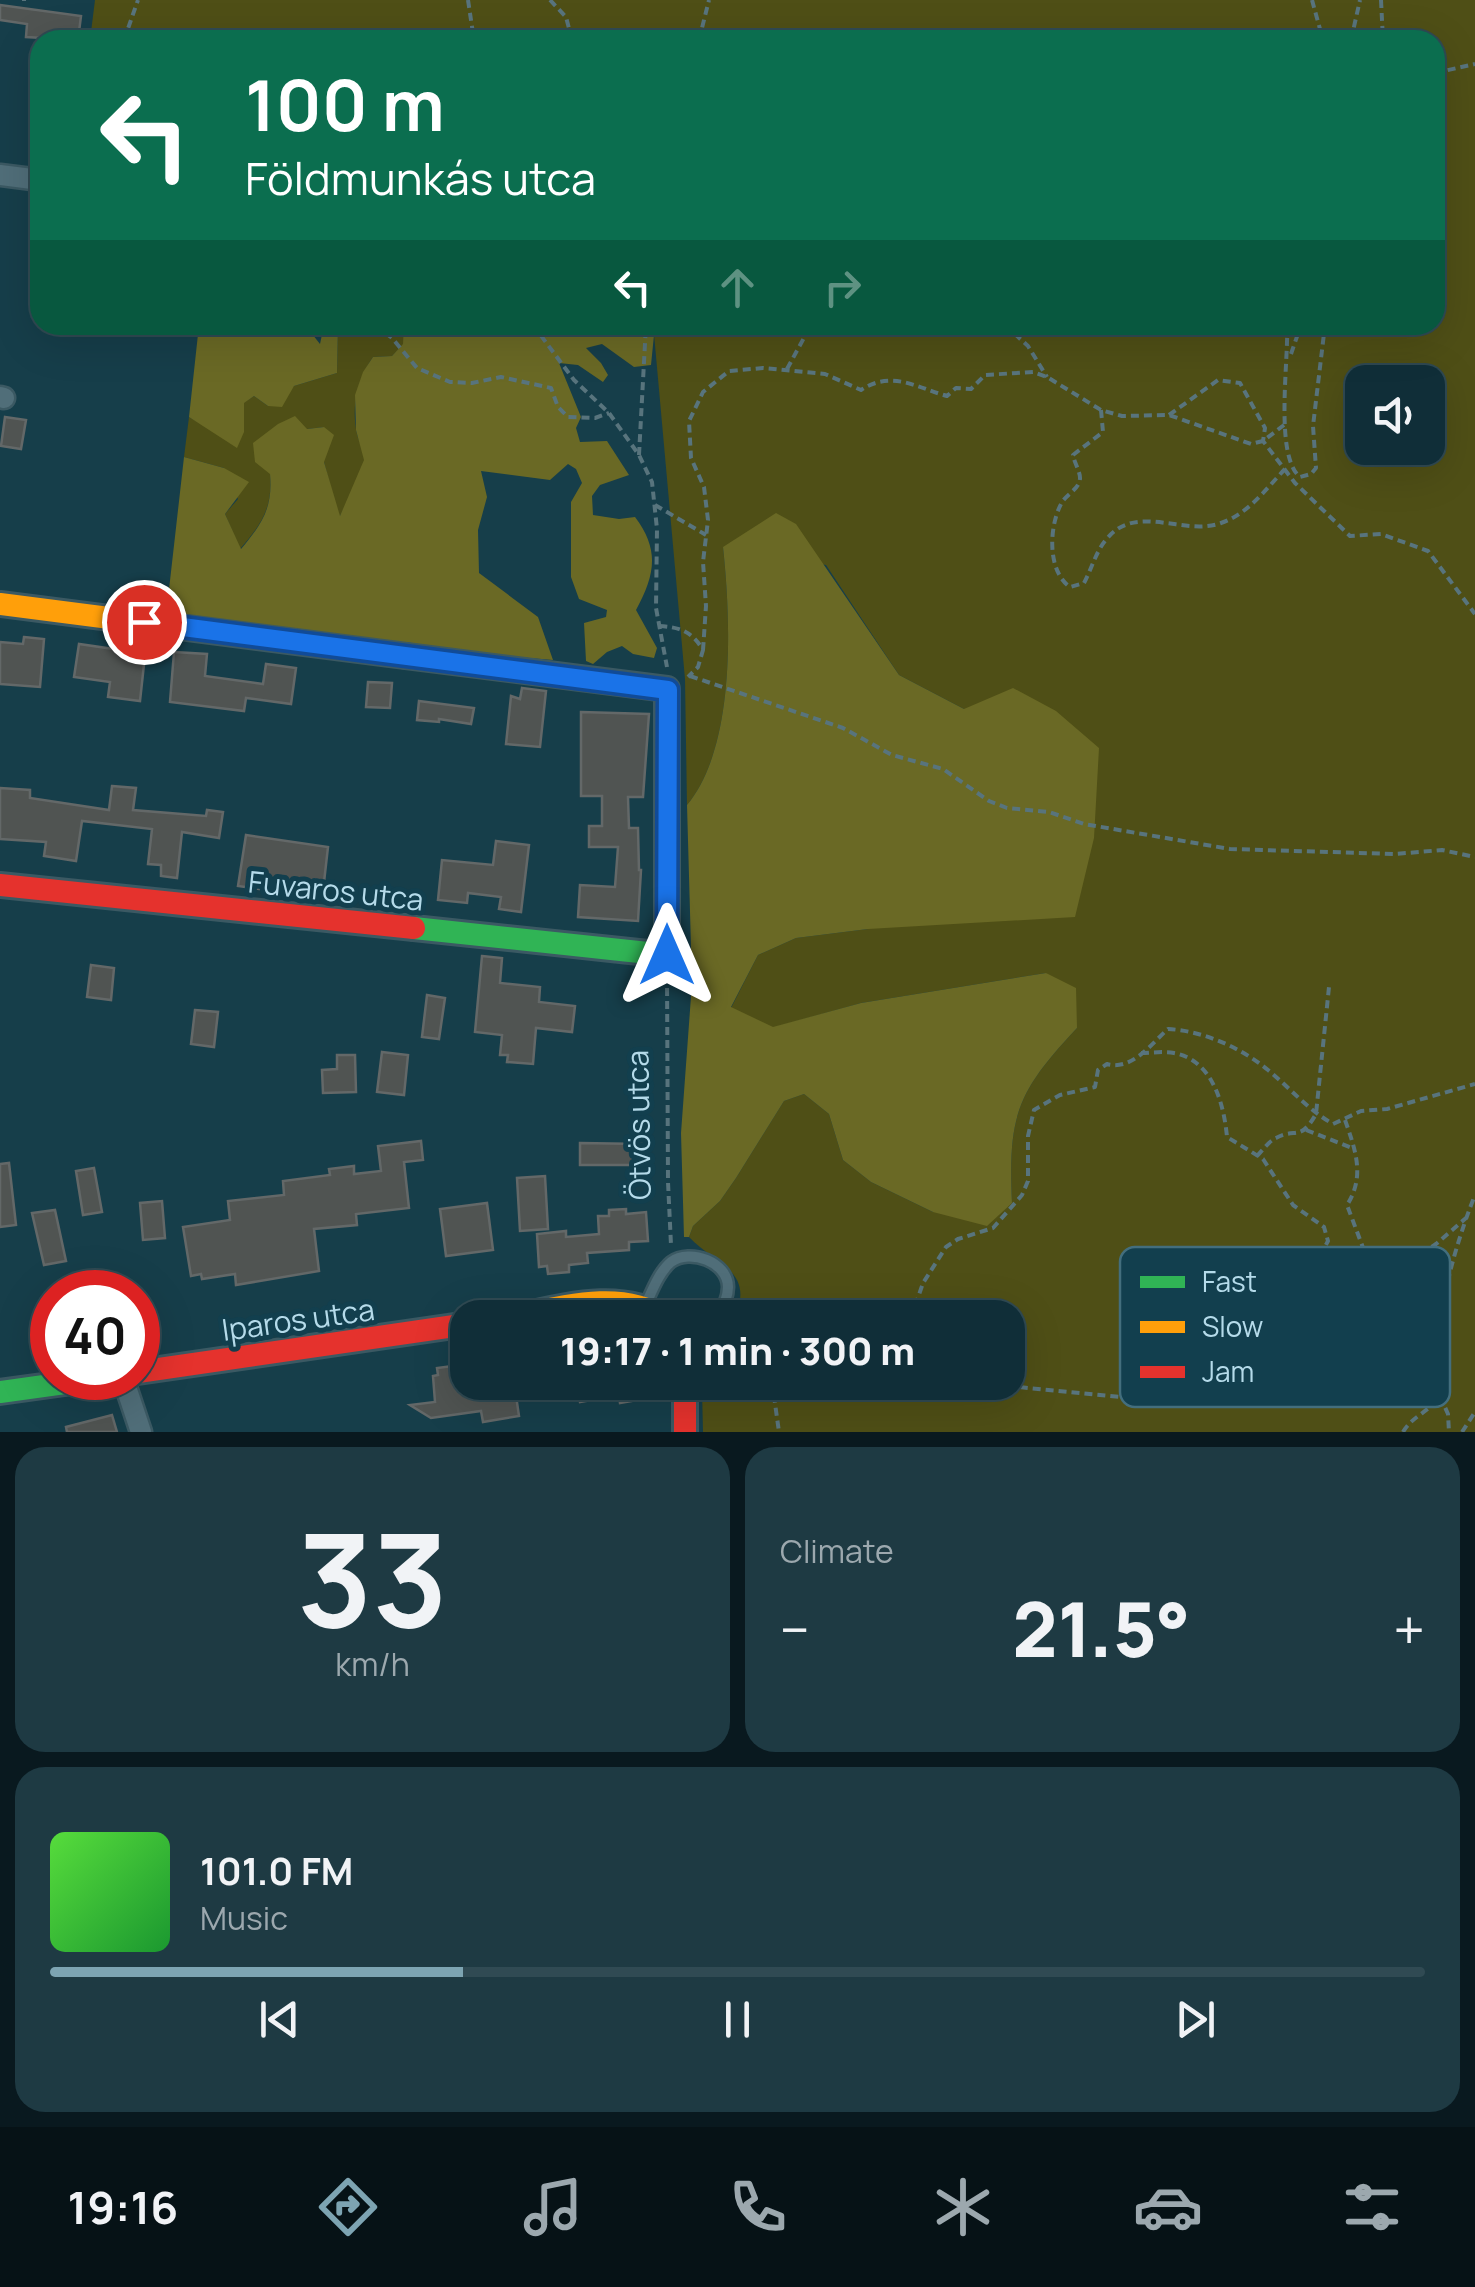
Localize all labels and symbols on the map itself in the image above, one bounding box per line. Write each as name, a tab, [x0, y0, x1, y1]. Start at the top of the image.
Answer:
pin	[102, 580, 187, 665]
street label: Fuvaros utca	[246, 860, 426, 920]
position arrow	[615, 903, 719, 1007]
street label: Ötvös utca	[616, 1050, 660, 1200]
legend	[1120, 1247, 1450, 1407]
text: Fast	[1202, 1262, 1257, 1300]
speed limit sign: 40	[30, 1270, 160, 1400]
street label: Iparos utca	[219, 1288, 377, 1350]
text: Slow	[1202, 1307, 1263, 1345]
text: Jam	[1202, 1352, 1254, 1390]

